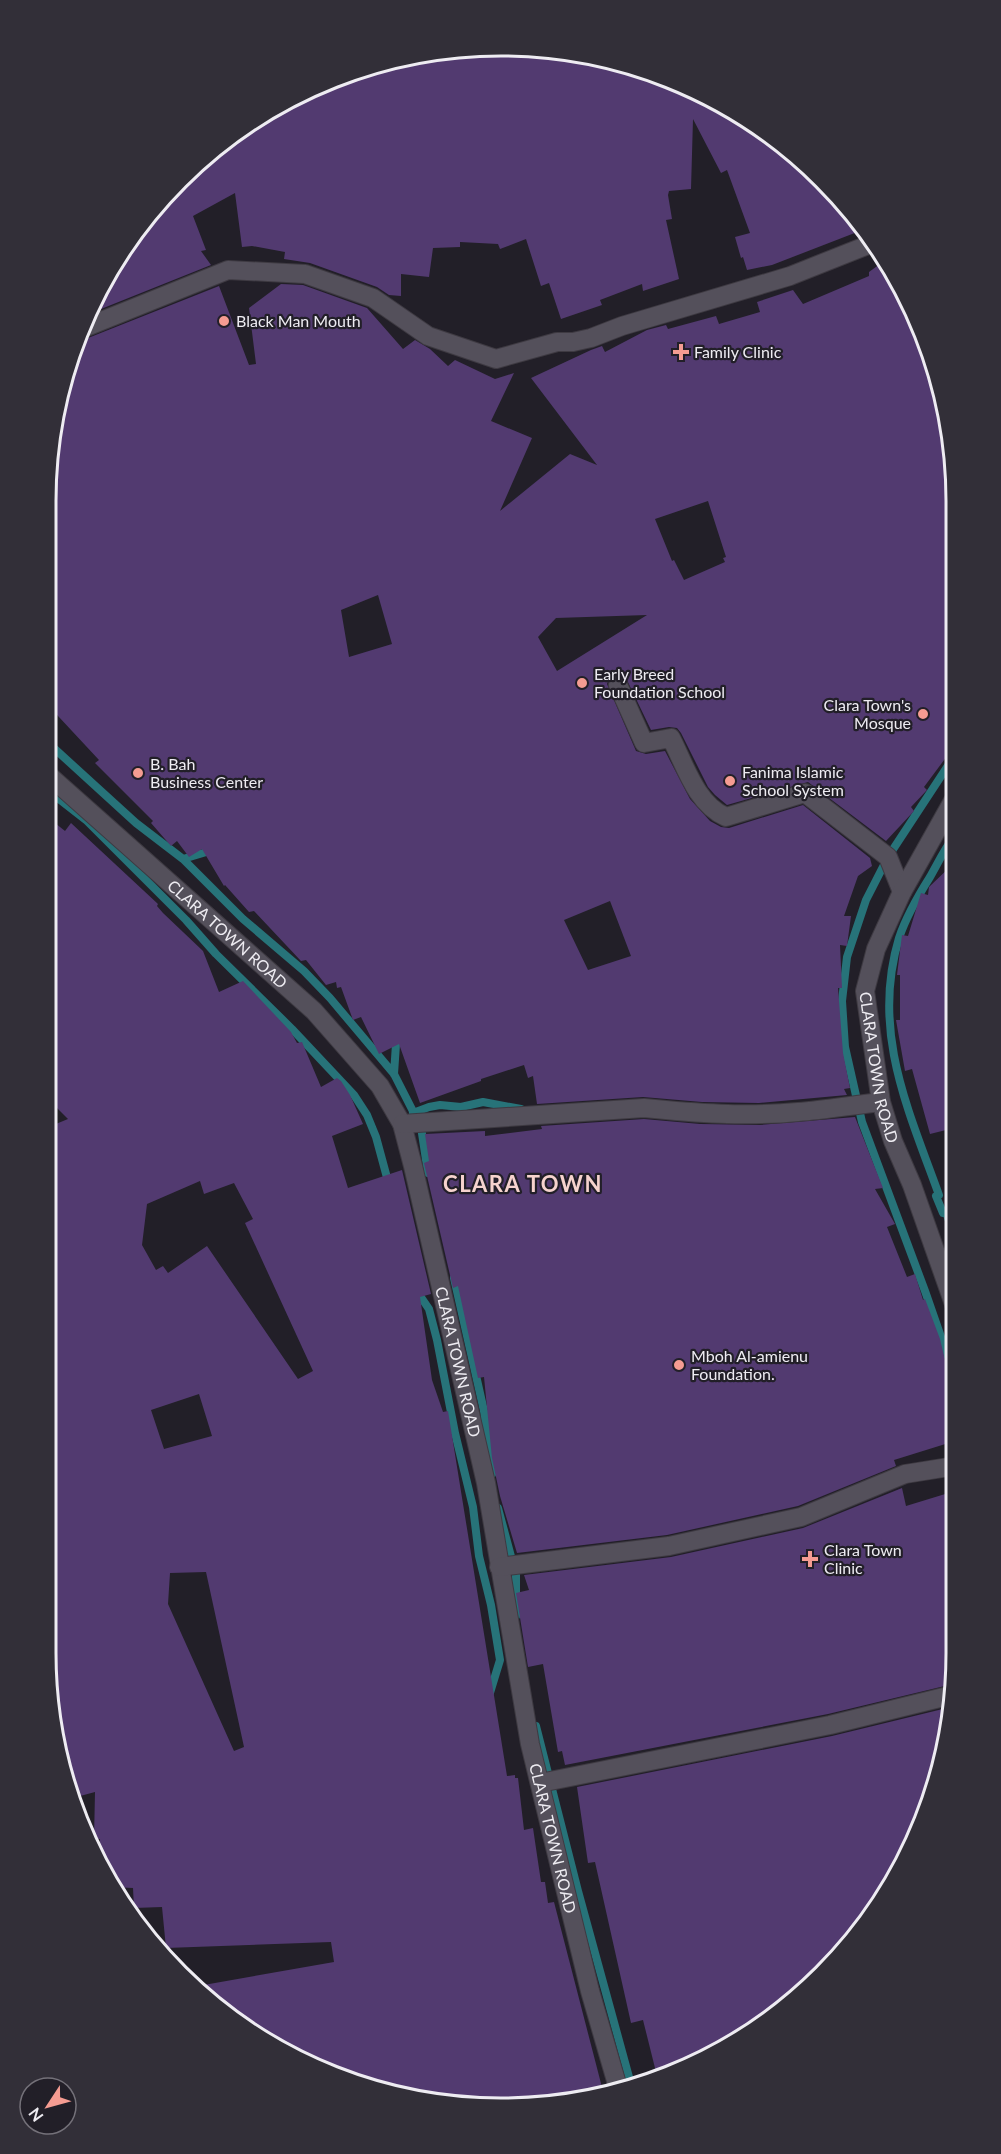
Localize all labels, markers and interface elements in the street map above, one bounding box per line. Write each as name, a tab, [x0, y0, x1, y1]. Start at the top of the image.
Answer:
place label: Black Man Mouth	[236, 311, 361, 330]
marker: Black Man Mouth	[217, 314, 231, 328]
place label: Family Clinic	[694, 342, 782, 361]
marker: Family Clinic	[672, 343, 690, 361]
place label: Early Breed Foundation School	[594, 664, 725, 701]
marker: Early Breed Foundation School	[575, 676, 589, 690]
place label: Clara Town's Mosque	[823, 695, 911, 732]
marker: Clara Town's Mosque	[916, 707, 930, 721]
place label: B. Bah Business Center	[150, 754, 263, 791]
place label: Fanima Islamic School System	[742, 762, 844, 799]
marker: B. Bah Business Center	[131, 766, 145, 780]
marker: Fanima Islamic School System	[723, 774, 737, 788]
street label: CLARA TOWN ROAD	[164, 876, 291, 992]
street label: CLARA TOWN ROAD	[856, 990, 903, 1145]
district label: CLARA TOWN	[443, 1170, 603, 1197]
street label: CLARA TOWN ROAD	[432, 1285, 485, 1439]
place label: Mboh Al-amienu Foundation.	[691, 1346, 808, 1383]
marker: Mboh Al-amienu Foundation.	[672, 1358, 686, 1372]
place label: Clara Town Clinic	[824, 1540, 902, 1577]
marker: Clara Town Clinic	[801, 1550, 819, 1568]
street label: CLARA TOWN ROAD	[526, 1761, 581, 1915]
north arrow	[18, 2076, 78, 2136]
text: N	[24, 2105, 47, 2126]

